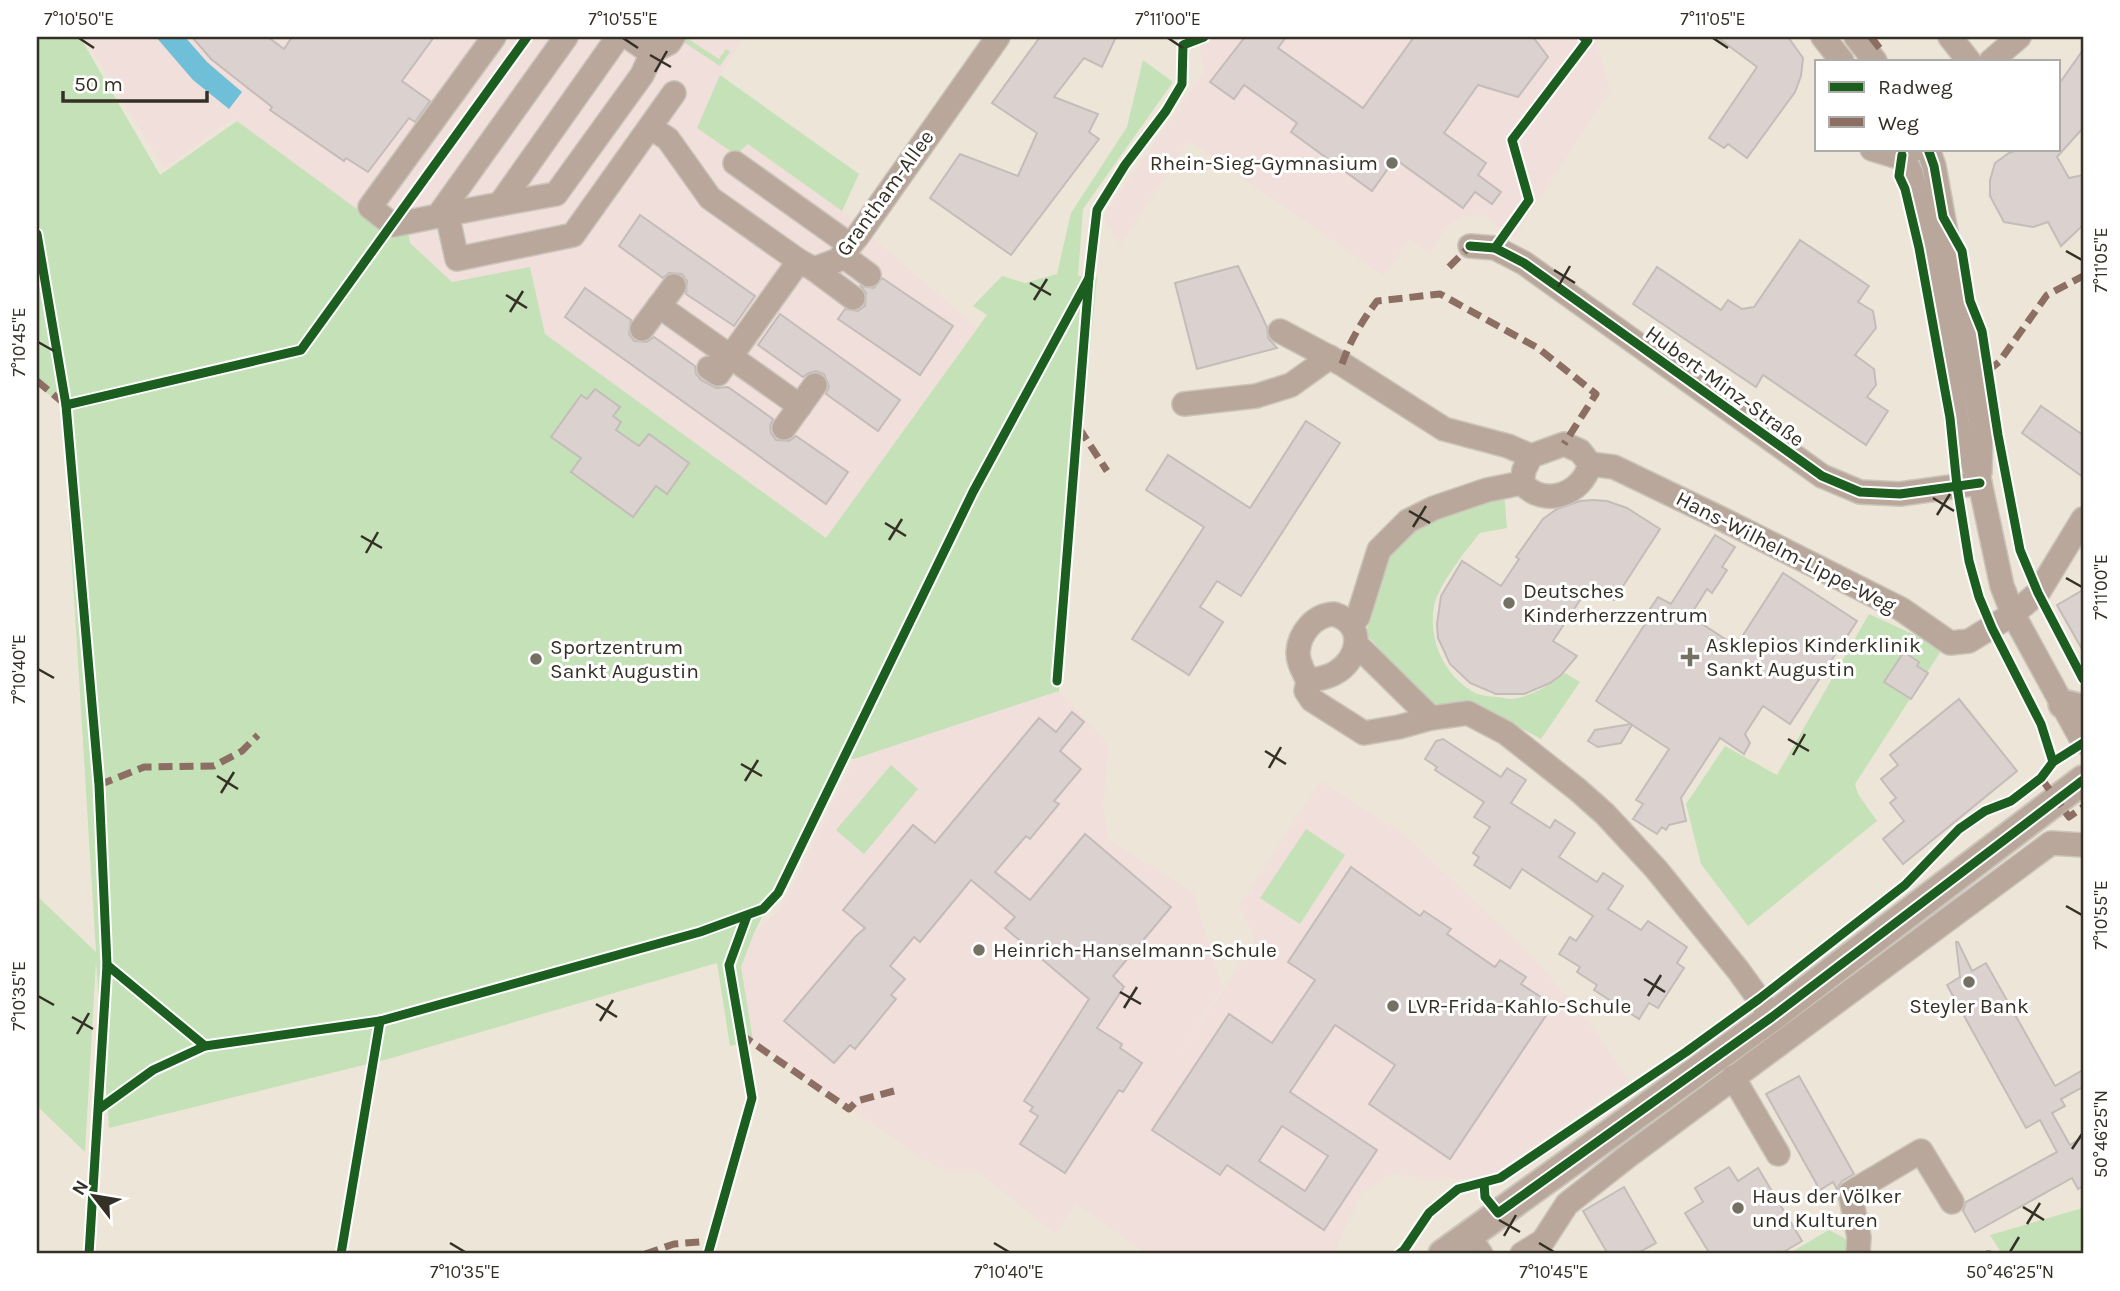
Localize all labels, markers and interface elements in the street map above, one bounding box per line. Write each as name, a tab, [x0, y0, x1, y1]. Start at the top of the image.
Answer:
text: 7°10'50"E	[44, 8, 114, 30]
text: 7°10'55"E	[588, 8, 658, 30]
text: 7°11'00"E	[1135, 8, 1201, 30]
text: 7°11'05"E	[1680, 8, 1746, 30]
scale bar	[63, 60, 206, 104]
legend	[1815, 60, 2060, 150]
text: 50 m	[74, 72, 123, 96]
text: Radweg	[1878, 75, 1953, 99]
text: Weg	[1878, 111, 1919, 135]
street label: Grantham-Allee	[831, 125, 939, 261]
place label: Rhein-Sieg-Gymnasium	[1150, 151, 1378, 175]
marker: Rhein-Sieg-Gymnasium	[1384, 155, 1400, 171]
text: 7°11'05"E	[2090, 227, 2112, 293]
text: 7°10'45"E	[8, 307, 30, 377]
street label: Hubert-Minz-Straße	[1641, 320, 1809, 452]
street label: Hans-Wilhelm-Lippe-Weg	[1672, 486, 1900, 618]
text: 7°11'00"E	[2090, 554, 2112, 620]
place label: Deutsches Kinderherzzentrum	[1523, 579, 1708, 627]
marker: Deutsches Kinderherzzentrum	[1501, 595, 1517, 611]
place label: Asklepios Kinderklinik Sankt Augustin	[1706, 633, 1921, 681]
text: 7°10'40"E	[8, 634, 30, 704]
place label: Sportzentrum Sankt Augustin	[550, 635, 699, 683]
marker: Asklepios Kinderklinik Sankt Augustin	[1680, 647, 1700, 667]
marker: Sportzentrum Sankt Augustin	[528, 651, 544, 667]
text: 7°10'55"E	[2090, 880, 2112, 950]
place label: Heinrich-Hanselmann-Schule	[993, 938, 1277, 962]
marker: Heinrich-Hanselmann-Schule	[971, 942, 987, 958]
text: 7°10'35"E	[8, 961, 30, 1031]
marker: Steyler Bank	[1961, 974, 1977, 990]
place label: LVR-Frida-Kahlo-Schule	[1407, 994, 1631, 1018]
place label: Steyler Bank	[1909, 994, 2029, 1018]
marker: LVR-Frida-Kahlo-Schule	[1385, 998, 1401, 1014]
text: 50°46'25"N	[2090, 1090, 2112, 1178]
north arrow	[60, 1162, 130, 1232]
text: N	[67, 1176, 93, 1199]
place label: Haus der Völker und Kulturen	[1752, 1184, 1901, 1232]
marker: Haus der Völker und Kulturen	[1730, 1200, 1746, 1216]
text: 7°10'35"E	[430, 1261, 500, 1283]
text: 7°10'40"E	[974, 1261, 1044, 1283]
text: 7°10'45"E	[1519, 1261, 1589, 1283]
text: 50°46'25"N	[1966, 1261, 2054, 1283]

